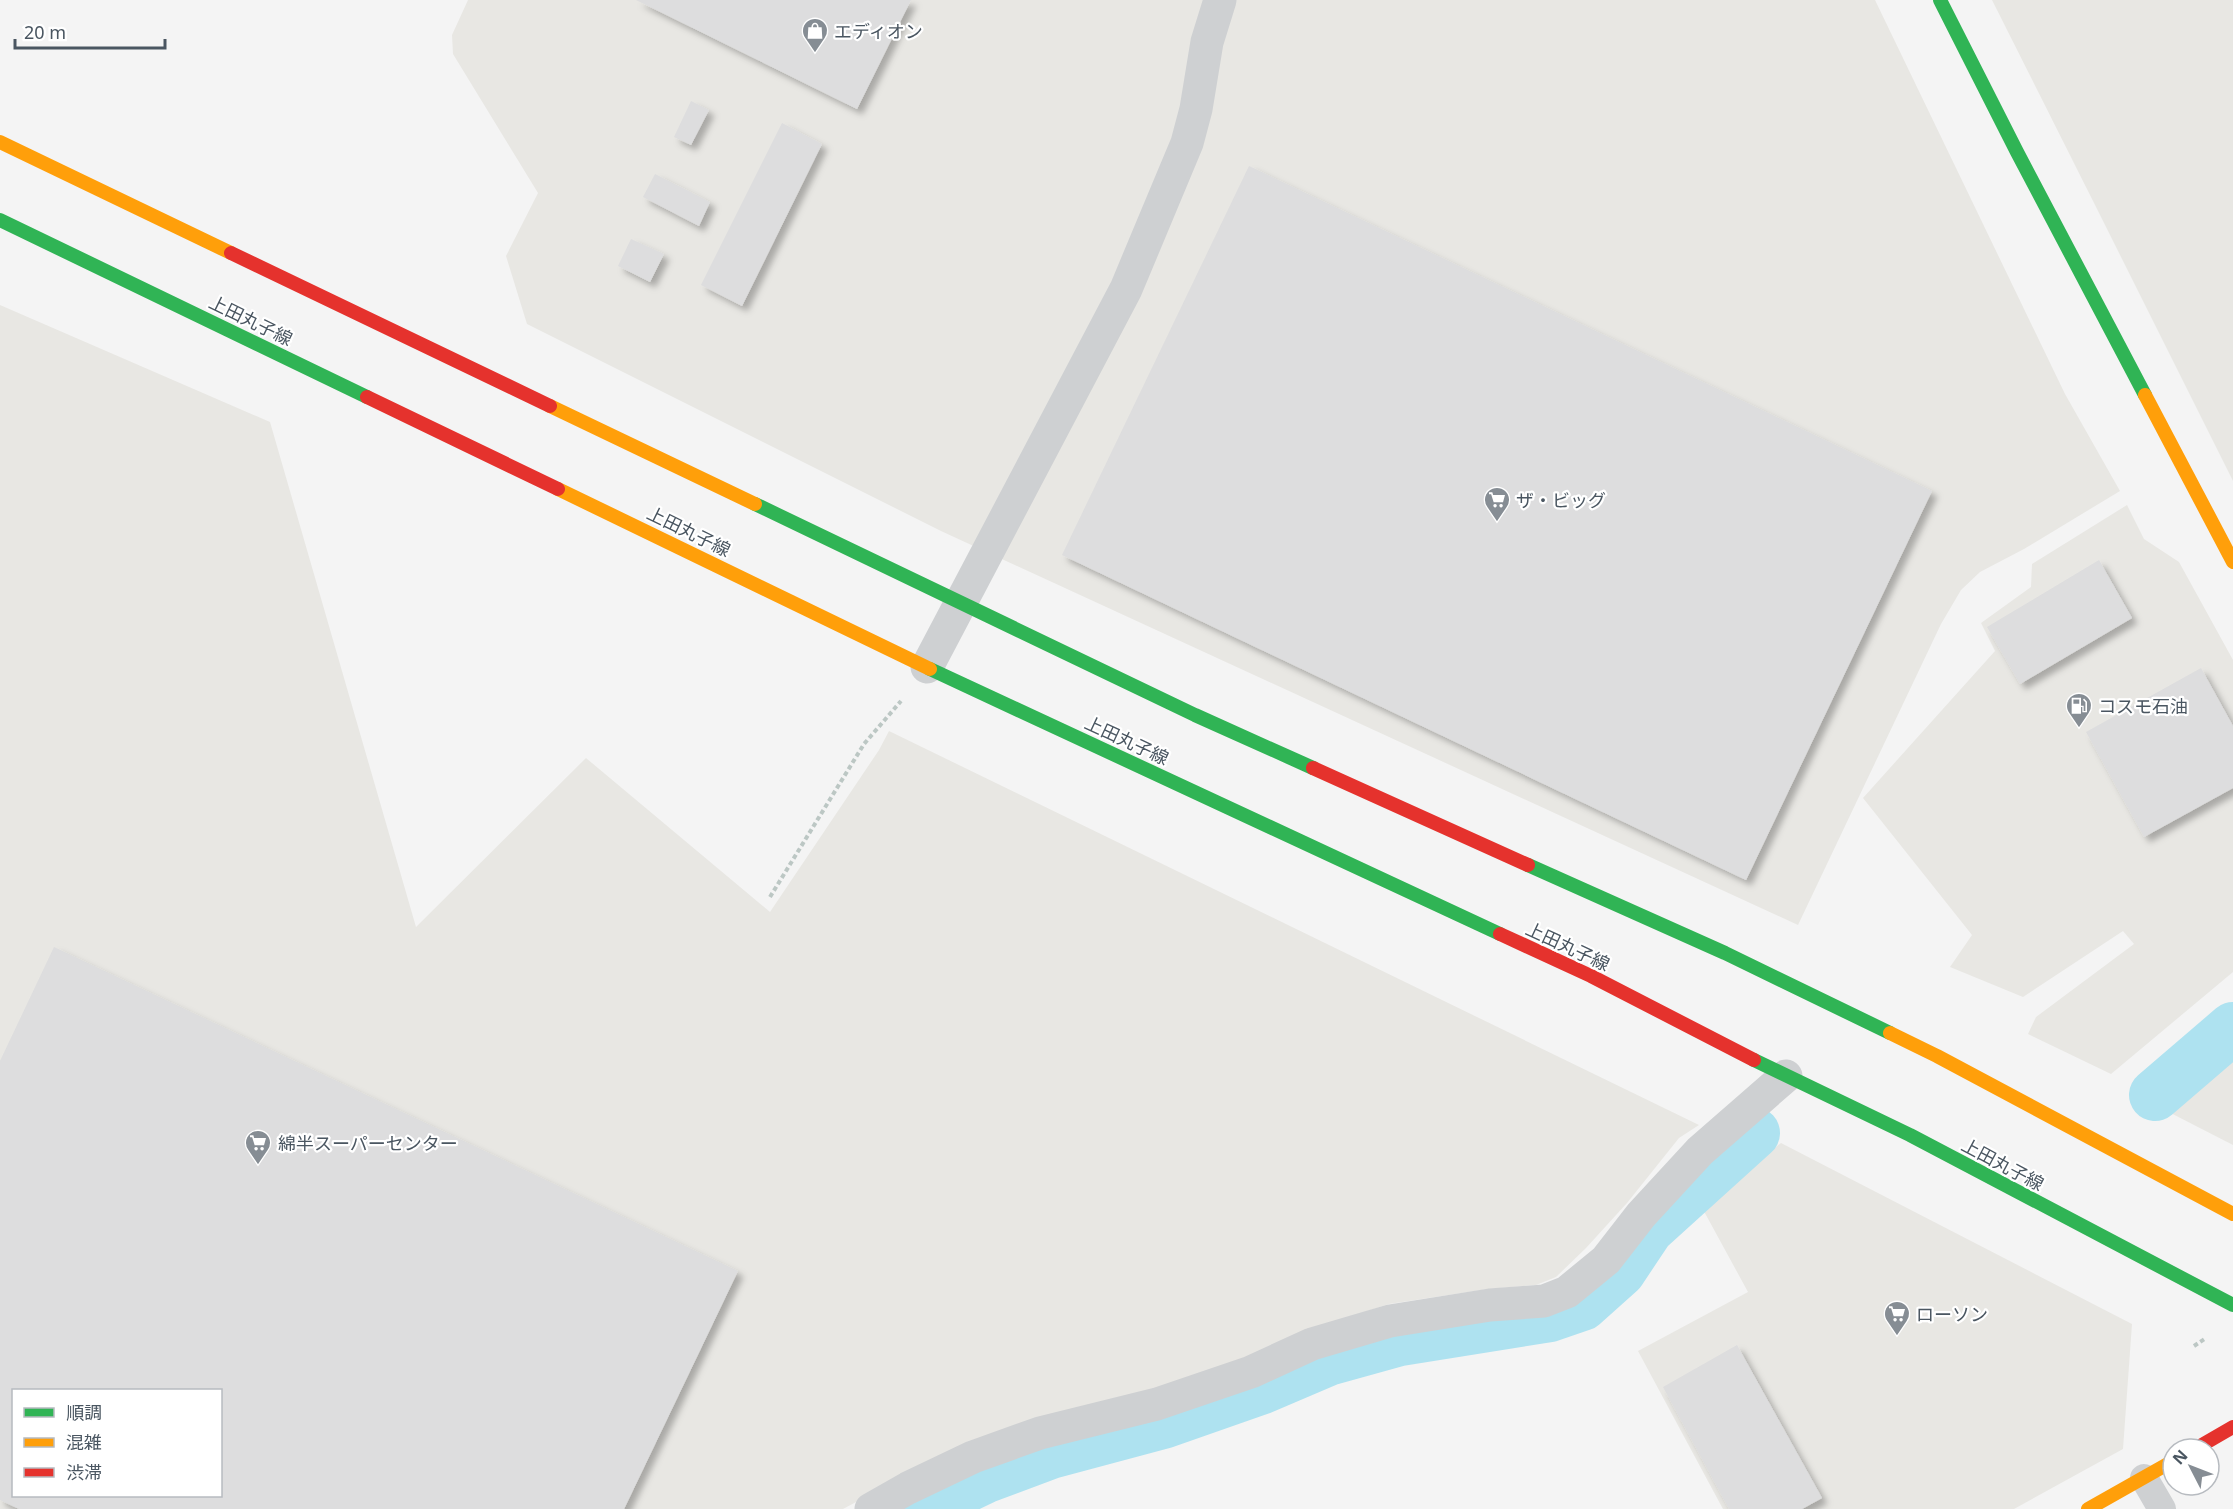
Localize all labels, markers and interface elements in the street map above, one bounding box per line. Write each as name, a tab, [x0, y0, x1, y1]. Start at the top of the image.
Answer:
scale bar	[15, 12, 165, 50]
shop icon: エディオン	[800, 16, 830, 54]
place label: エディオン	[834, 19, 923, 43]
text: 20 m	[24, 20, 66, 44]
street label: 上田丸子線	[205, 289, 297, 351]
supermarket icon: ザ・ビッグ	[1482, 485, 1512, 523]
place label: ザ・ビッグ	[1516, 488, 1606, 512]
street label: 上田丸子線	[643, 500, 735, 562]
fuel station icon: コスモ石油	[2064, 691, 2094, 729]
place label: コスモ石油	[2098, 694, 2188, 718]
street label: 上田丸子線	[1081, 710, 1173, 770]
street label: 上田丸子線	[1522, 916, 1614, 976]
supermarket icon: 綿半スーパーセンター	[243, 1128, 273, 1166]
place label: 綿半スーパーセンター	[278, 1131, 458, 1155]
street label: 上田丸子線	[1958, 1132, 2048, 1196]
supermarket icon: ローソン	[1882, 1299, 1912, 1337]
place label: ローソン	[1916, 1302, 1988, 1326]
legend	[12, 1389, 222, 1497]
text: 順調	[66, 1400, 102, 1424]
text: 混雑	[66, 1430, 102, 1454]
north arrow	[2161, 1437, 2221, 1497]
text: N	[2167, 1445, 2192, 1469]
text: 渋滞	[66, 1460, 102, 1484]

